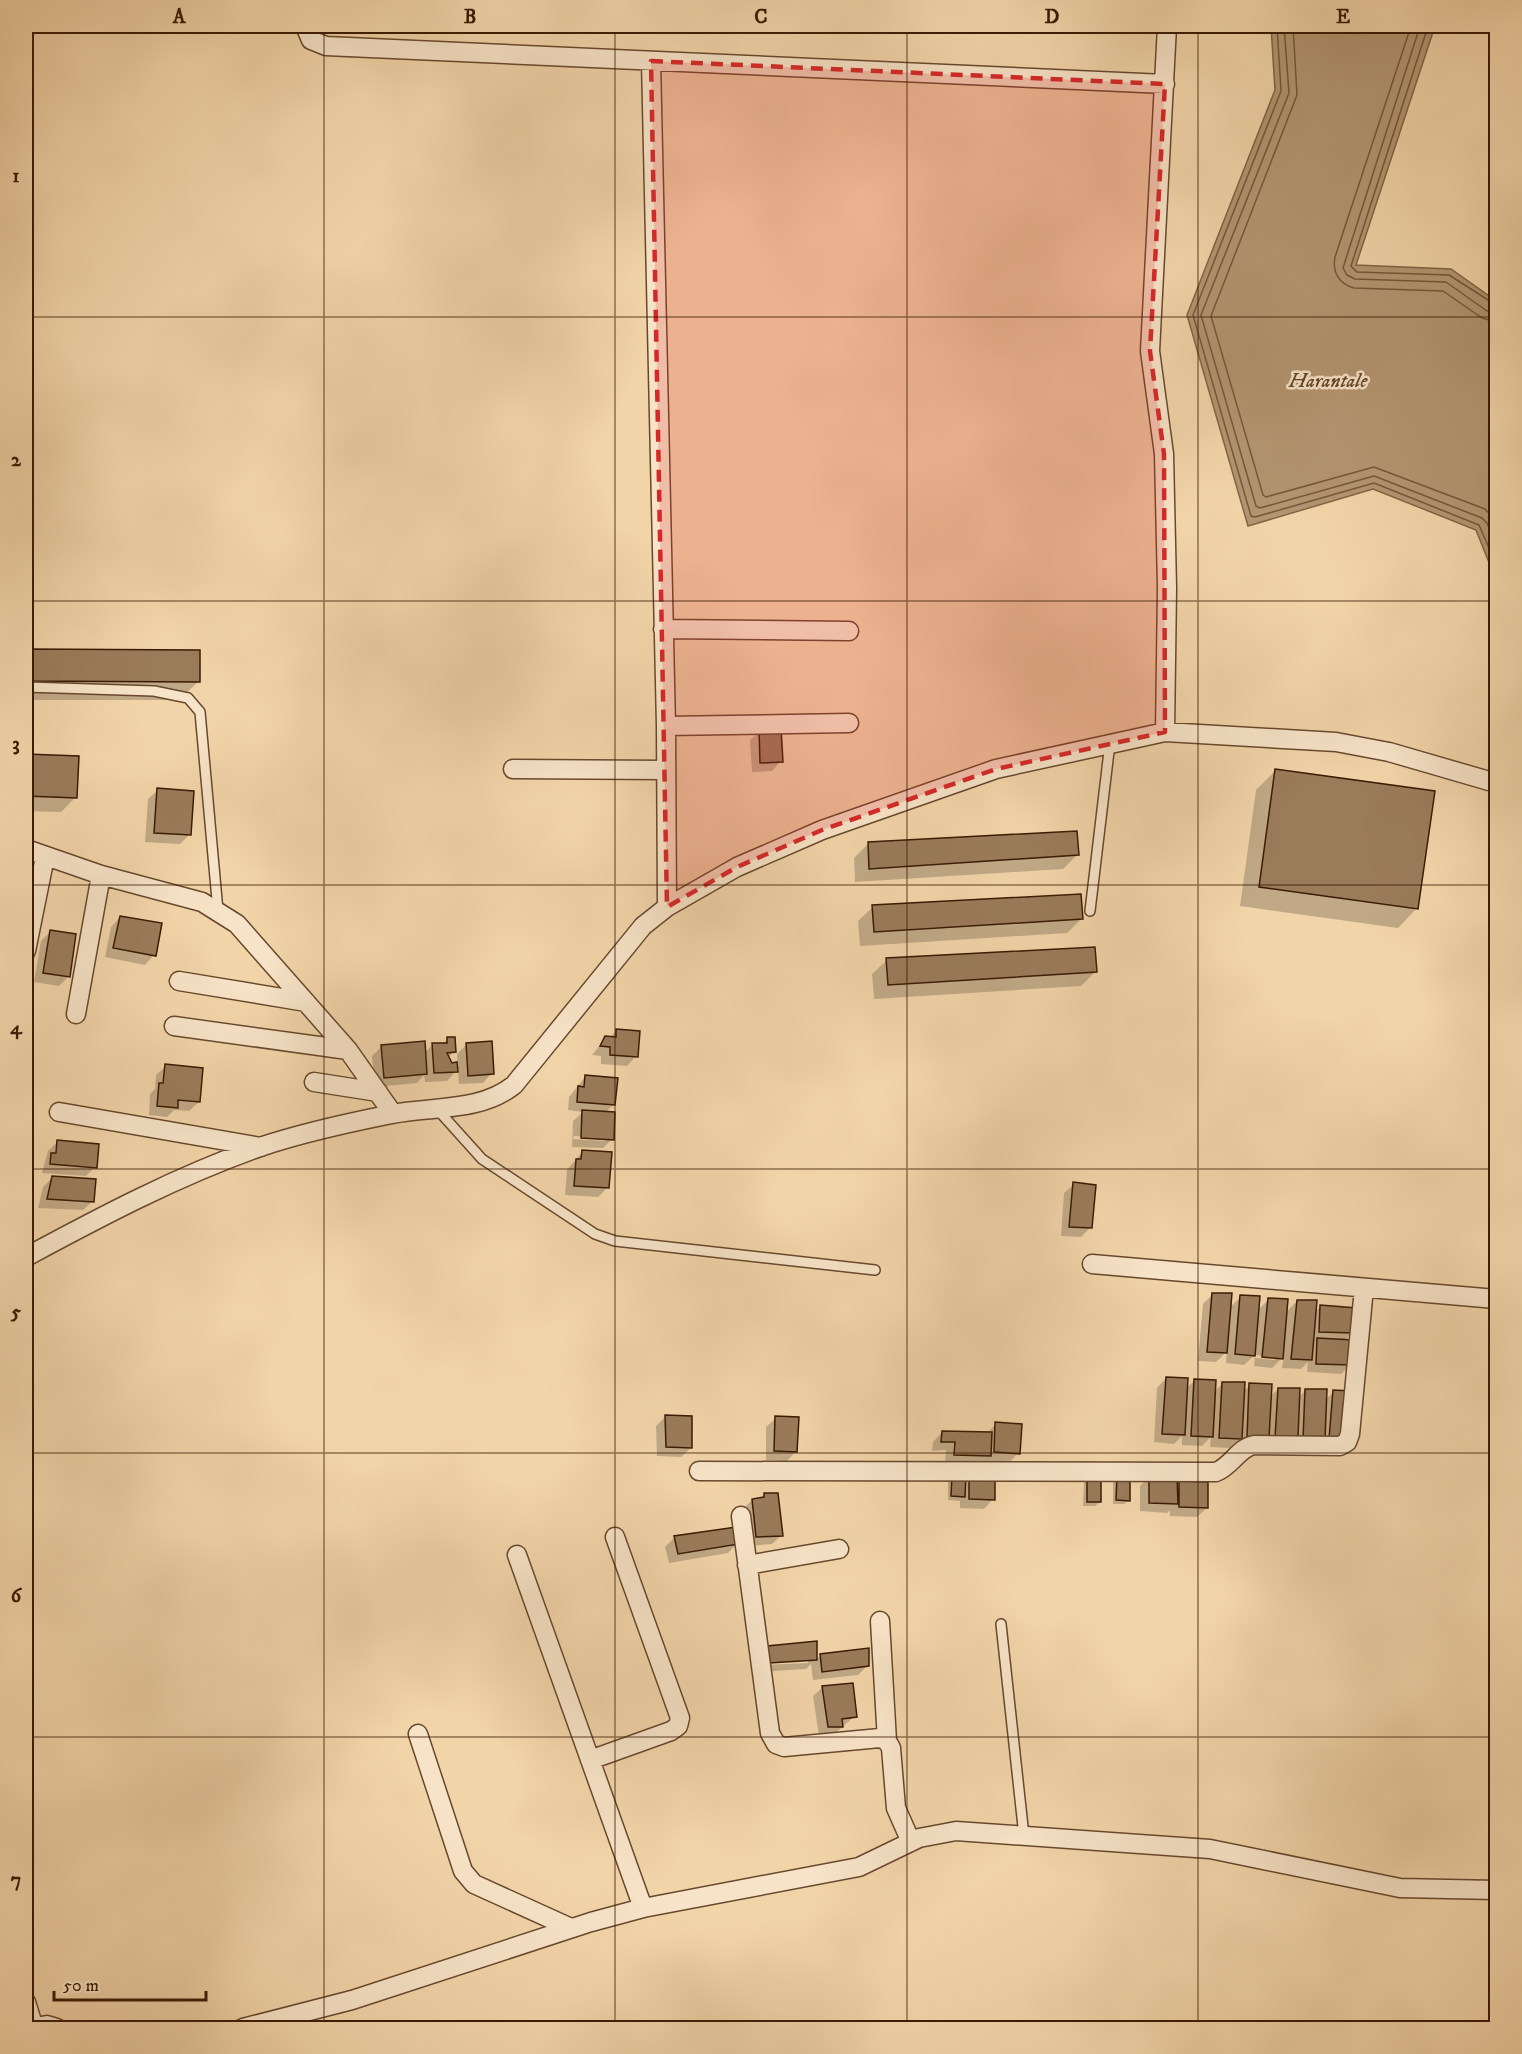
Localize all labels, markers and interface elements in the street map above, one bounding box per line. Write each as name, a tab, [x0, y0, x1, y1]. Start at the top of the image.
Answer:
text: A	[172, 5, 187, 30]
text: B	[464, 5, 476, 30]
text: C	[754, 5, 768, 30]
text: D	[1045, 5, 1060, 30]
text: E	[1336, 5, 1350, 30]
text: 1	[12, 164, 20, 189]
water label: Harantale	[1288, 369, 1368, 394]
text: 2	[11, 448, 22, 473]
text: 3	[12, 732, 20, 757]
text: 4	[10, 1016, 23, 1041]
text: 5	[10, 1300, 21, 1325]
text: 6	[11, 1584, 23, 1609]
text: 7	[11, 1868, 21, 1893]
scale bar	[54, 1964, 206, 2002]
text: 50 m	[63, 1975, 99, 1997]

